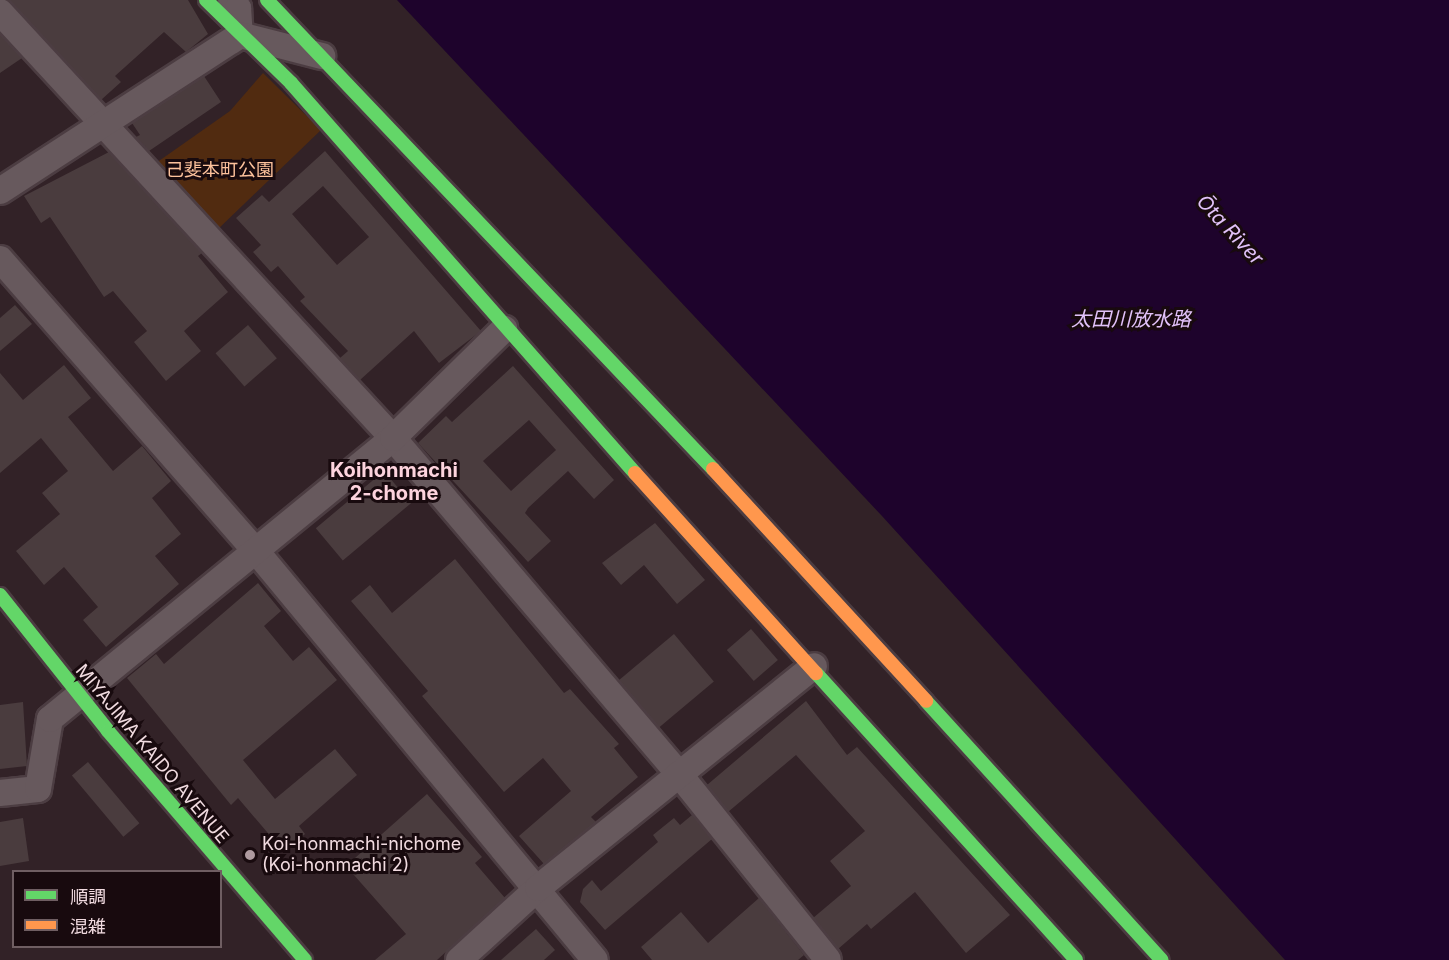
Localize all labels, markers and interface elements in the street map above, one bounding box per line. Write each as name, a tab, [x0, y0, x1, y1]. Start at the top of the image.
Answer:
park label: 己斐本町公園	[166, 159, 274, 181]
water label: Ōta River	[1191, 190, 1269, 270]
water label: 太田川放水路	[1071, 307, 1191, 331]
district label: Koihonmachi 2-chome	[330, 459, 458, 506]
street label: MIYAJIMA KAIDO AVENUE	[71, 660, 233, 848]
place label: Koi-honmachi-nichome (Koi-honmachi 2)	[262, 834, 461, 876]
marker: Koi-honmachi-nichome (Koi-honmachi 2)	[243, 848, 257, 862]
legend	[12, 870, 222, 948]
text: 順調	[70, 886, 106, 907]
text: 混雑	[70, 916, 106, 937]

